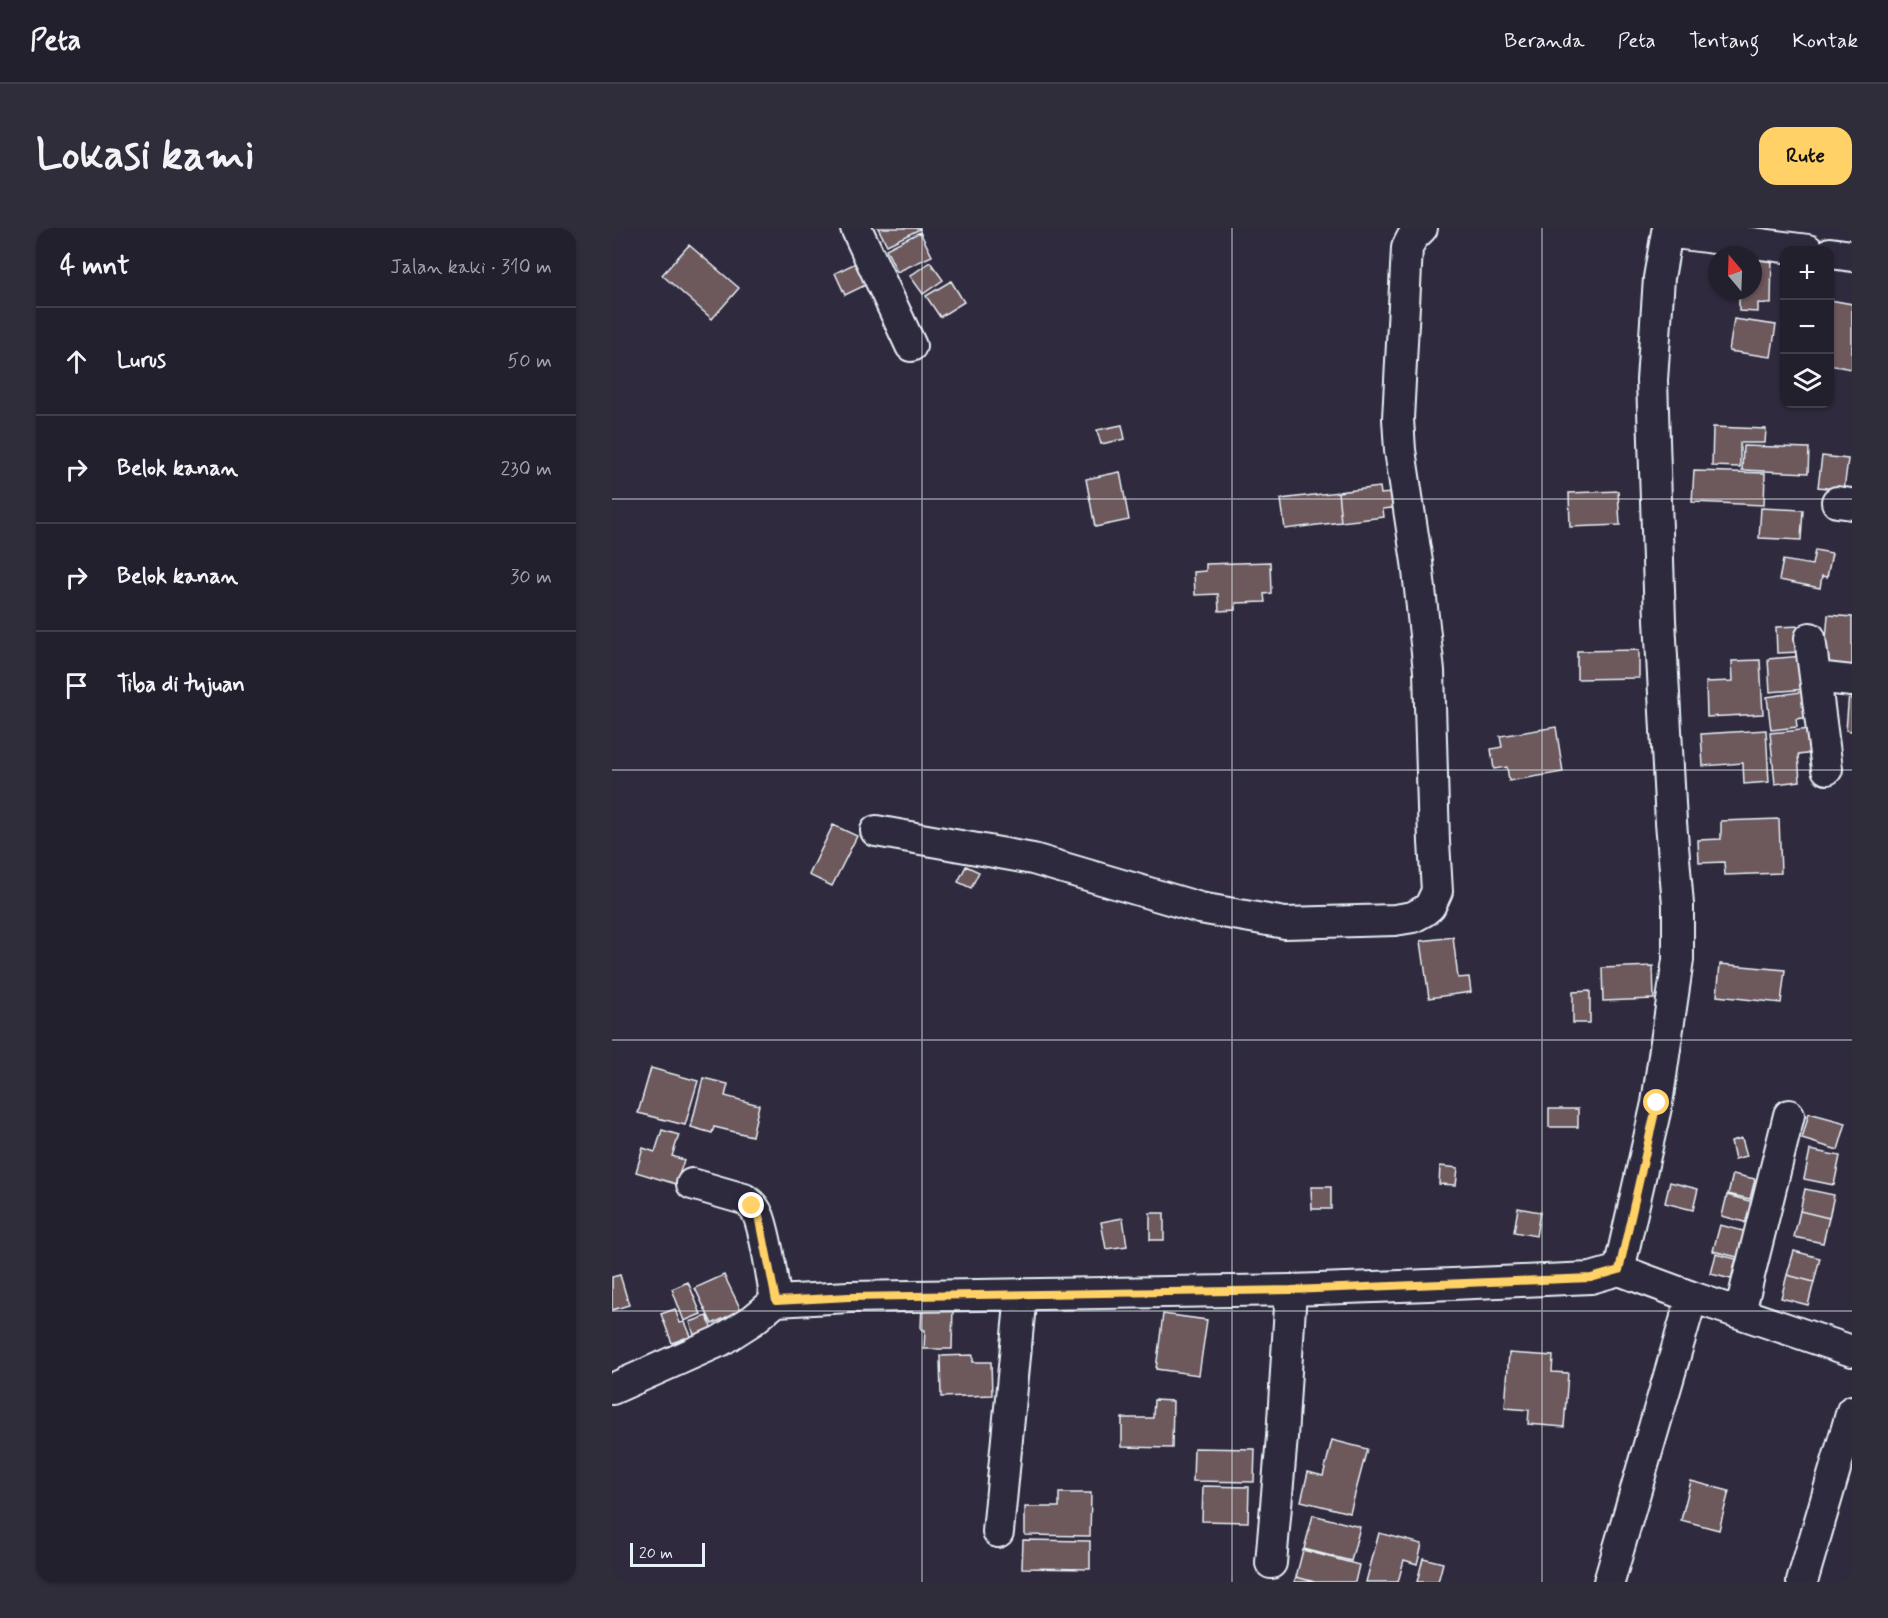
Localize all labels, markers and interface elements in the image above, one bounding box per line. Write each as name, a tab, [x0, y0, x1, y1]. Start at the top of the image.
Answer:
text: Peta	[30, 23, 81, 60]
text: Beranda	[1504, 27, 1585, 55]
text: Peta	[1618, 27, 1656, 55]
text: Tentang	[1689, 27, 1759, 55]
text: Kontak	[1792, 27, 1858, 55]
button: Rute	[1759, 127, 1852, 185]
text: Lokasi kami	[36, 129, 255, 184]
north arrow	[1708, 246, 1762, 300]
map controls	[1780, 246, 1834, 408]
button: +	[1780, 246, 1834, 300]
text: 4 mnt	[60, 250, 130, 284]
text: Jalan kaki · 310 m	[390, 254, 552, 281]
button: −	[1780, 300, 1834, 354]
icon: ahead	[60, 345, 93, 378]
text: Lurus	[117, 347, 166, 375]
text: 50 m	[507, 348, 552, 375]
button: layers	[1780, 354, 1834, 408]
icon: right	[60, 453, 93, 486]
text: Belok kanan	[117, 455, 238, 483]
text: 230 m	[500, 456, 552, 483]
icon: right	[60, 561, 93, 594]
text: Belok kanan	[117, 563, 238, 591]
text: 30 m	[510, 564, 552, 591]
icon: arrive	[60, 669, 93, 702]
text: Tiba di tujuan	[117, 671, 245, 699]
route start	[1643, 1089, 1669, 1115]
route end	[738, 1192, 764, 1218]
scale bar	[630, 1540, 705, 1568]
text: 20 m	[639, 1543, 673, 1564]

